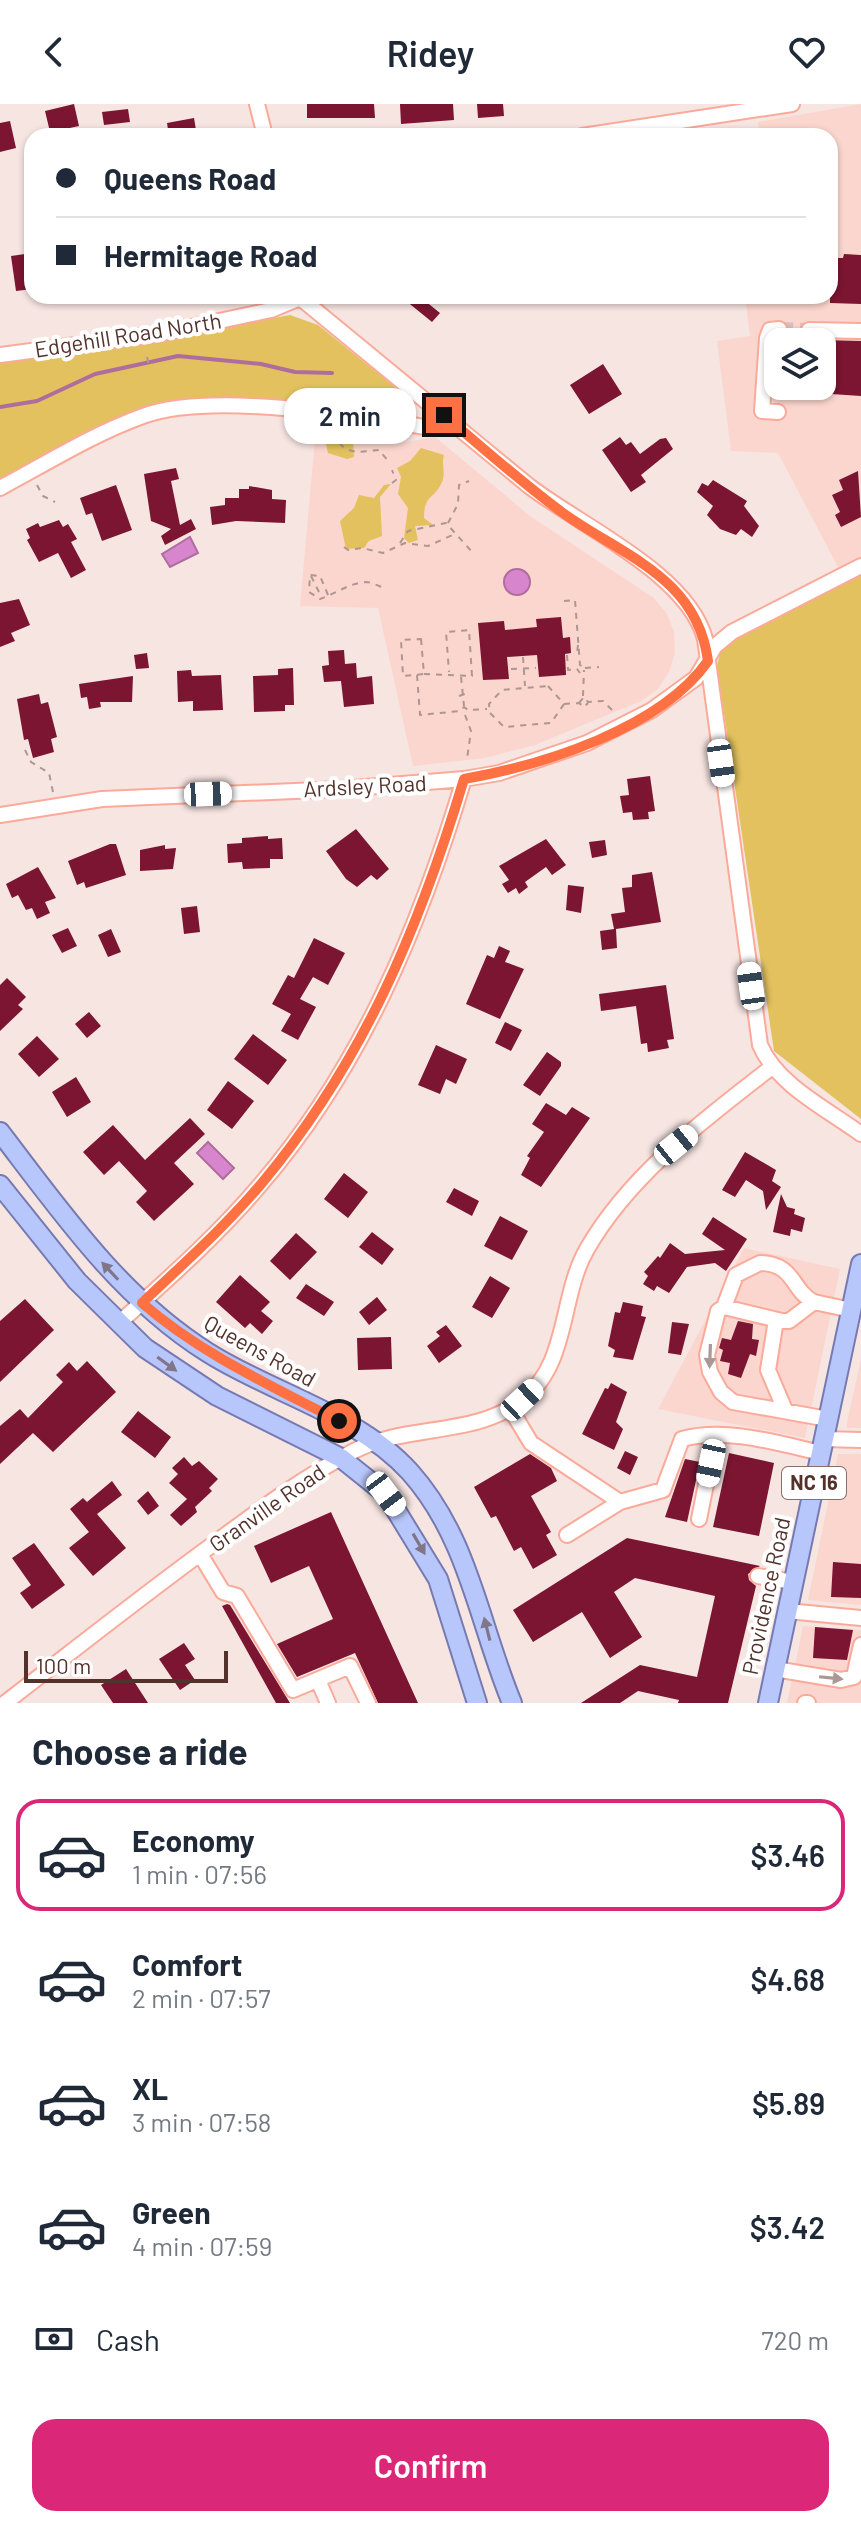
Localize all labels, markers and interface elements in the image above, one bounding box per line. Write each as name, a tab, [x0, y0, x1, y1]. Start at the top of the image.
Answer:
icon: back	[32, 30, 76, 74]
icon: heart	[785, 30, 829, 74]
text: Ridey	[387, 31, 474, 74]
text: Queens Road	[104, 160, 276, 196]
text: Hermitage Road	[104, 237, 317, 273]
street label: Edgehill Road North	[33, 306, 223, 362]
map controls	[764, 328, 836, 400]
button: layers	[764, 328, 836, 400]
callout: 2 min	[284, 387, 416, 443]
route end	[426, 397, 462, 433]
text: 2 min	[319, 400, 381, 431]
car	[706, 738, 736, 788]
street label: Ardsley Road	[303, 769, 427, 801]
car	[184, 781, 232, 807]
car	[736, 961, 766, 1011]
car	[650, 1121, 702, 1169]
one-way arrow	[102, 1261, 120, 1280]
street label: Queens Road	[200, 1309, 321, 1391]
one-way arrow	[703, 1344, 716, 1369]
one-way arrow	[156, 1356, 177, 1372]
car	[496, 1375, 548, 1425]
route start	[321, 1403, 357, 1439]
car	[694, 1437, 728, 1489]
street label: Granville Road	[204, 1458, 329, 1557]
road number: NC 16	[782, 1467, 846, 1499]
car	[362, 1468, 410, 1520]
street label: Providence Road	[736, 1515, 794, 1677]
one-way arrow	[412, 1533, 426, 1555]
one-way arrow	[480, 1617, 492, 1642]
scale bar	[24, 1647, 228, 1683]
text: 100 m	[36, 1652, 91, 1678]
one-way arrow	[819, 1671, 844, 1684]
text: Choose a ride	[32, 1729, 248, 1772]
icon: car	[36, 1819, 108, 1891]
text: Economy	[132, 1822, 255, 1858]
text: $3.46	[750, 1837, 825, 1873]
text: 1 min · 07:56	[132, 1858, 267, 1889]
icon: car	[36, 1943, 108, 2015]
text: Comfort	[132, 1946, 242, 1982]
text: $4.68	[750, 1961, 825, 1997]
text: 2 min · 07:57	[132, 1982, 271, 2013]
icon: car	[36, 2067, 108, 2139]
text: XL	[132, 2070, 168, 2106]
text: $5.89	[752, 2085, 825, 2121]
text: 3 min · 07:58	[132, 2106, 271, 2137]
icon: car	[36, 2191, 108, 2263]
text: Green	[132, 2194, 211, 2230]
text: $3.42	[750, 2209, 825, 2245]
text: 4 min · 07:59	[132, 2230, 272, 2261]
icon: cash	[32, 2317, 76, 2361]
text: Cash	[96, 2321, 160, 2357]
text: 720 m	[761, 2324, 829, 2355]
button: Confirm	[32, 2419, 829, 2511]

